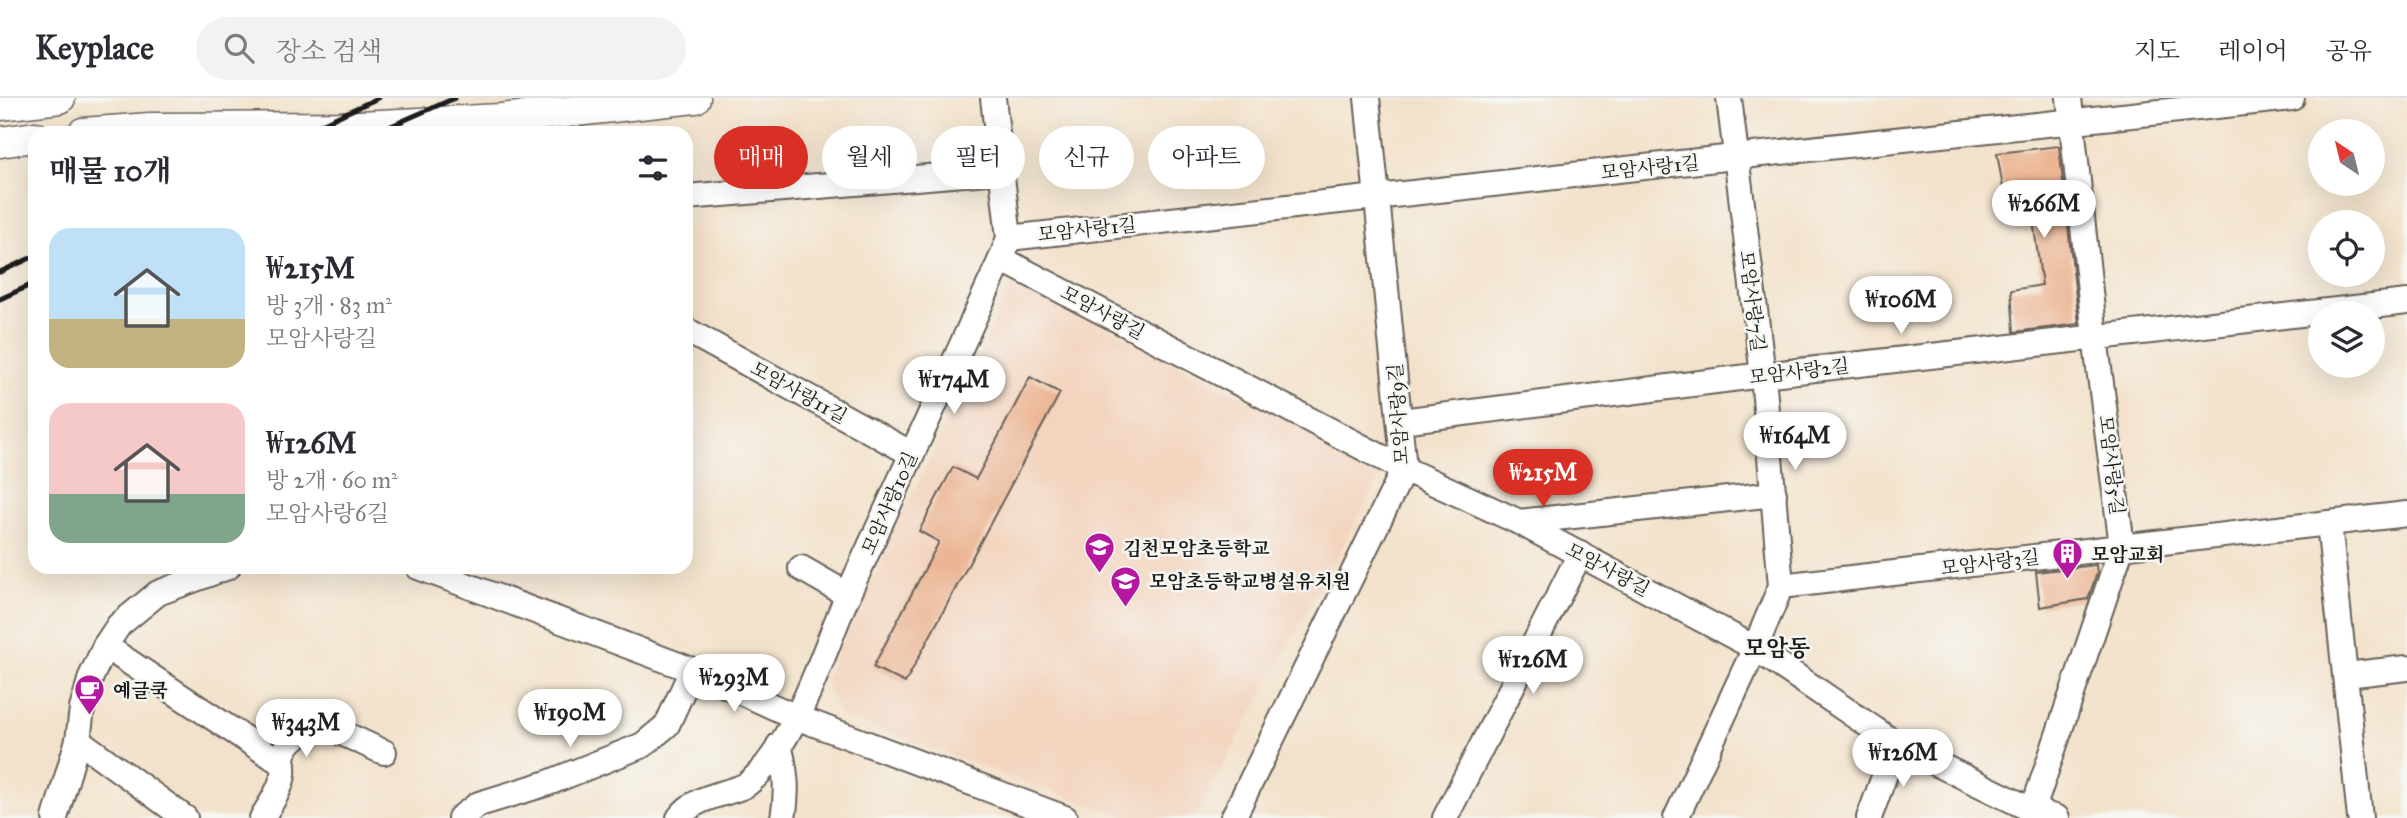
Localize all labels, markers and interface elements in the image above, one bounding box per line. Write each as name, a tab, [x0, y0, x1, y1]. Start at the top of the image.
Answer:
search box	[196, 17, 686, 80]
text: Keyplace	[35, 28, 154, 68]
icon: search	[220, 29, 258, 67]
text: 장소 검색	[276, 35, 382, 67]
text: 지도	[2134, 36, 2180, 66]
text: 레이어	[2218, 36, 2288, 66]
text: 공유	[2326, 36, 2372, 66]
north arrow	[2308, 119, 2385, 196]
map controls	[2308, 119, 2385, 378]
chip: 매매	[714, 126, 808, 189]
chip: 월세	[822, 126, 917, 189]
chip: 필터	[931, 126, 1025, 189]
chip: 신규	[1039, 126, 1134, 189]
chip: 아파트	[1148, 126, 1265, 189]
icon: filters	[634, 149, 672, 187]
street label: 모암사랑1길	[1599, 151, 1701, 184]
text: 매물 10개	[49, 153, 172, 189]
pin: ₩266M	[1995, 180, 2093, 240]
text: ₩266M	[2008, 189, 2080, 217]
button: locate	[2308, 210, 2385, 287]
street label: 모암사랑1길	[1036, 213, 1138, 246]
street label: 모암사랑7길	[1735, 249, 1770, 353]
text: ₩215M	[266, 250, 355, 286]
icon: home	[105, 256, 189, 340]
pin: ₩106M	[1852, 276, 1950, 336]
street label: 모암사랑길	[1057, 281, 1149, 344]
text: ₩106M	[1865, 285, 1937, 313]
text: 방 3개 · 83 m²	[266, 291, 392, 319]
button: layers	[2308, 301, 2385, 378]
text: 모암사랑길	[266, 324, 377, 352]
street label: 모암사랑2길	[1747, 354, 1851, 389]
street label: 모암사랑11길	[746, 356, 851, 428]
pin: ₩174M	[905, 356, 1003, 416]
street label: 모암사랑9길	[1383, 362, 1414, 466]
text: ₩174M	[919, 365, 989, 393]
pin: ₩164M	[1746, 412, 1844, 472]
street label: 모암사랑5길	[2094, 414, 2129, 516]
text: ₩164M	[1760, 421, 1830, 449]
text: ₩126M	[266, 425, 357, 461]
icon: home	[105, 431, 189, 515]
street label: 모암사랑10길	[857, 448, 922, 558]
pin: ₩215M	[1494, 450, 1592, 509]
text: ₩215M	[1509, 458, 1577, 486]
text: 방 2개 · 60 m²	[266, 466, 398, 494]
text: 모암사랑6길	[266, 499, 389, 527]
school or university icon: 김천모암초등학교	[1083, 531, 1117, 575]
place label: 김천모암초등학교	[1123, 537, 1270, 560]
building icon: 모암교회	[2051, 537, 2085, 581]
street label: 모암사랑길	[1562, 538, 1654, 601]
place label: 모암교회	[2091, 543, 2164, 566]
street label: 모암사랑3길	[1939, 545, 2041, 580]
school or university icon: 모암초등학교병설유치원	[1109, 564, 1143, 608]
place label: 모암초등학교병설유치원	[1149, 570, 1351, 593]
district label: 모암동	[1744, 634, 1810, 662]
pin: ₩126M	[1484, 636, 1582, 696]
text: ₩126M	[1498, 645, 1568, 673]
pin: ₩293M	[685, 654, 783, 714]
text: ₩293M	[699, 663, 769, 691]
cafe icon: 예글쿡	[73, 673, 107, 717]
place label: 예글쿡	[113, 679, 168, 702]
pin: ₩190M	[521, 690, 619, 749]
text: ₩190M	[534, 698, 606, 726]
pin: ₩343M	[257, 700, 355, 759]
text: ₩343M	[272, 708, 340, 736]
pin: ₩126M	[1854, 730, 1952, 789]
text: ₩126M	[1868, 738, 1938, 766]

